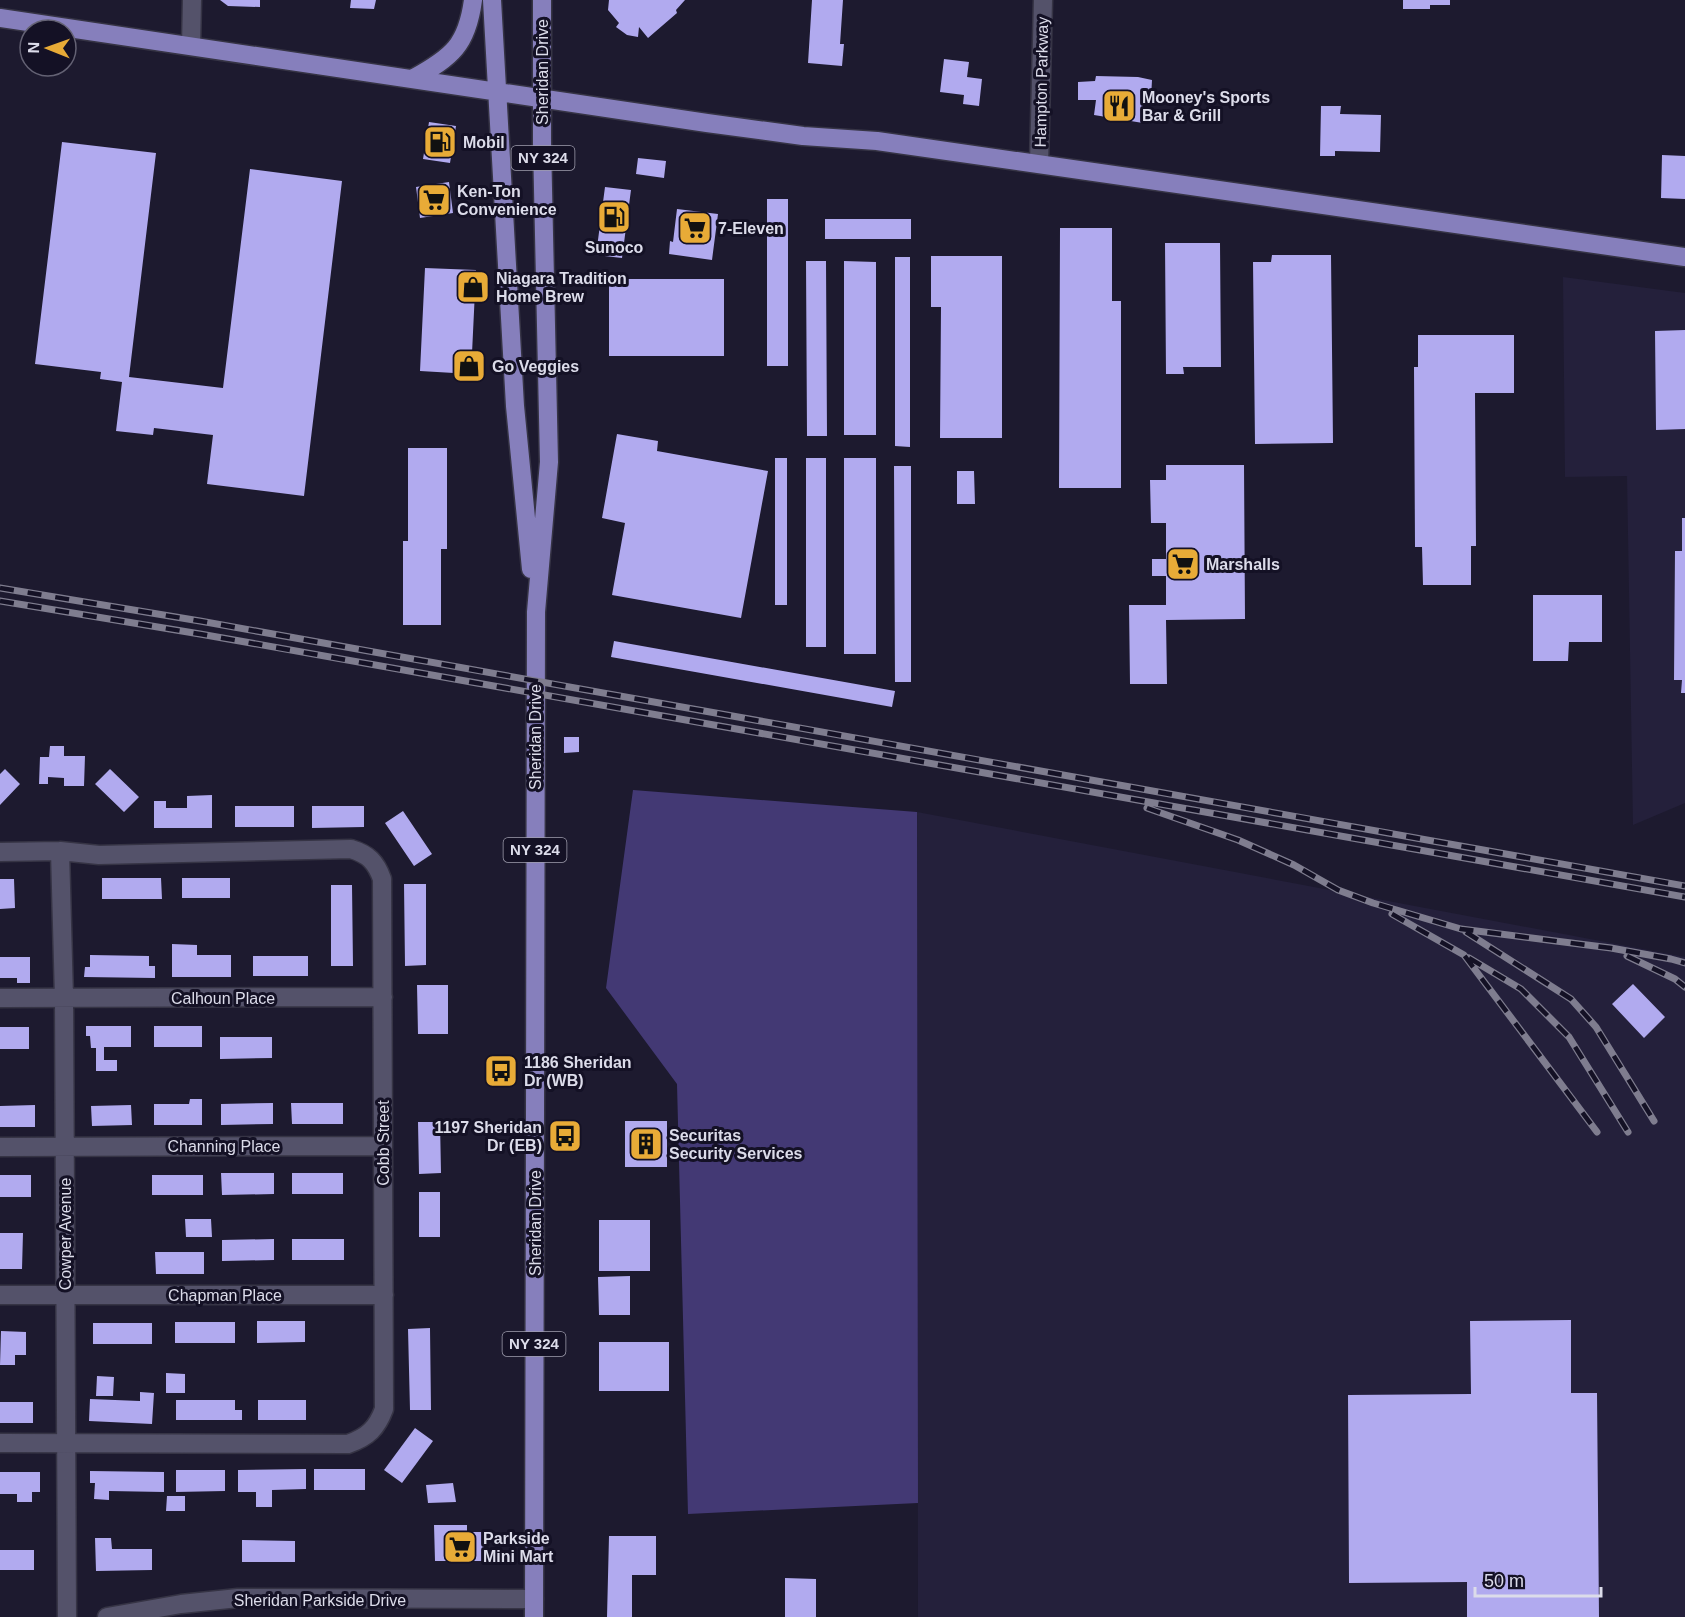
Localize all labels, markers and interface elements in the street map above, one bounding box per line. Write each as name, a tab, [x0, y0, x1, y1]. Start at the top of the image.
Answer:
street label: Hampton Parkway	[1032, 17, 1051, 148]
north arrow	[18, 18, 78, 78]
street label: Sheridan Drive	[534, 19, 551, 125]
text: N	[25, 42, 42, 54]
restaurant icon: Mooney's Sports Bar & Grill	[1101, 88, 1137, 124]
place label: Mooney's Sports Bar & Grill	[1142, 89, 1270, 124]
fuel station icon: Mobil	[422, 124, 458, 160]
place label: Mobil	[463, 134, 505, 151]
road number: NY 324	[512, 146, 574, 170]
supermarket icon: Ken-Ton Convenience	[416, 182, 452, 218]
place label: Ken-Ton Convenience	[457, 183, 557, 218]
fuel station icon: Sunoco	[596, 199, 632, 235]
supermarket icon: 7-Eleven	[677, 210, 713, 246]
place label: 7-Eleven	[718, 220, 784, 237]
place label: Sunoco	[585, 239, 644, 256]
shop icon: Niagara Tradition Home Brew	[455, 269, 491, 305]
place label: Niagara Tradition Home Brew	[496, 270, 627, 305]
shop icon: Go Veggies	[451, 348, 487, 384]
place label: Go Veggies	[492, 358, 579, 375]
supermarket icon: Marshalls	[1165, 546, 1201, 582]
place label: Marshalls	[1206, 556, 1280, 573]
street label: Sheridan Drive	[527, 684, 544, 790]
road number: NY 324	[504, 838, 566, 862]
street label: Calhoun Place	[171, 990, 275, 1007]
bus stop icon: 1186 Sheridan Dr (WB)	[483, 1053, 519, 1089]
place label: 1186 Sheridan Dr (WB)	[524, 1054, 632, 1089]
street label: Cobb Street	[375, 1100, 392, 1186]
bus stop icon: 1197 Sheridan Dr (EB)	[547, 1118, 583, 1154]
place label: 1197 Sheridan Dr (EB)	[434, 1119, 542, 1154]
building icon: Securitas Security Services	[628, 1126, 664, 1162]
place label: Securitas Security Services	[669, 1127, 803, 1162]
street label: Channing Place	[168, 1138, 281, 1155]
street label: Sheridan Drive	[527, 1170, 544, 1276]
street label: Cowper Avenue	[57, 1178, 74, 1290]
street label: Chapman Place	[168, 1287, 282, 1304]
road number: NY 324	[502, 1332, 566, 1356]
supermarket icon: Parkside Mini Mart	[442, 1529, 478, 1565]
place label: Parkside Mini Mart	[483, 1530, 554, 1565]
scale bar	[1475, 1560, 1601, 1598]
text: 50 m	[1484, 1571, 1524, 1591]
street label: Sheridan Parkside Drive	[234, 1592, 406, 1609]

